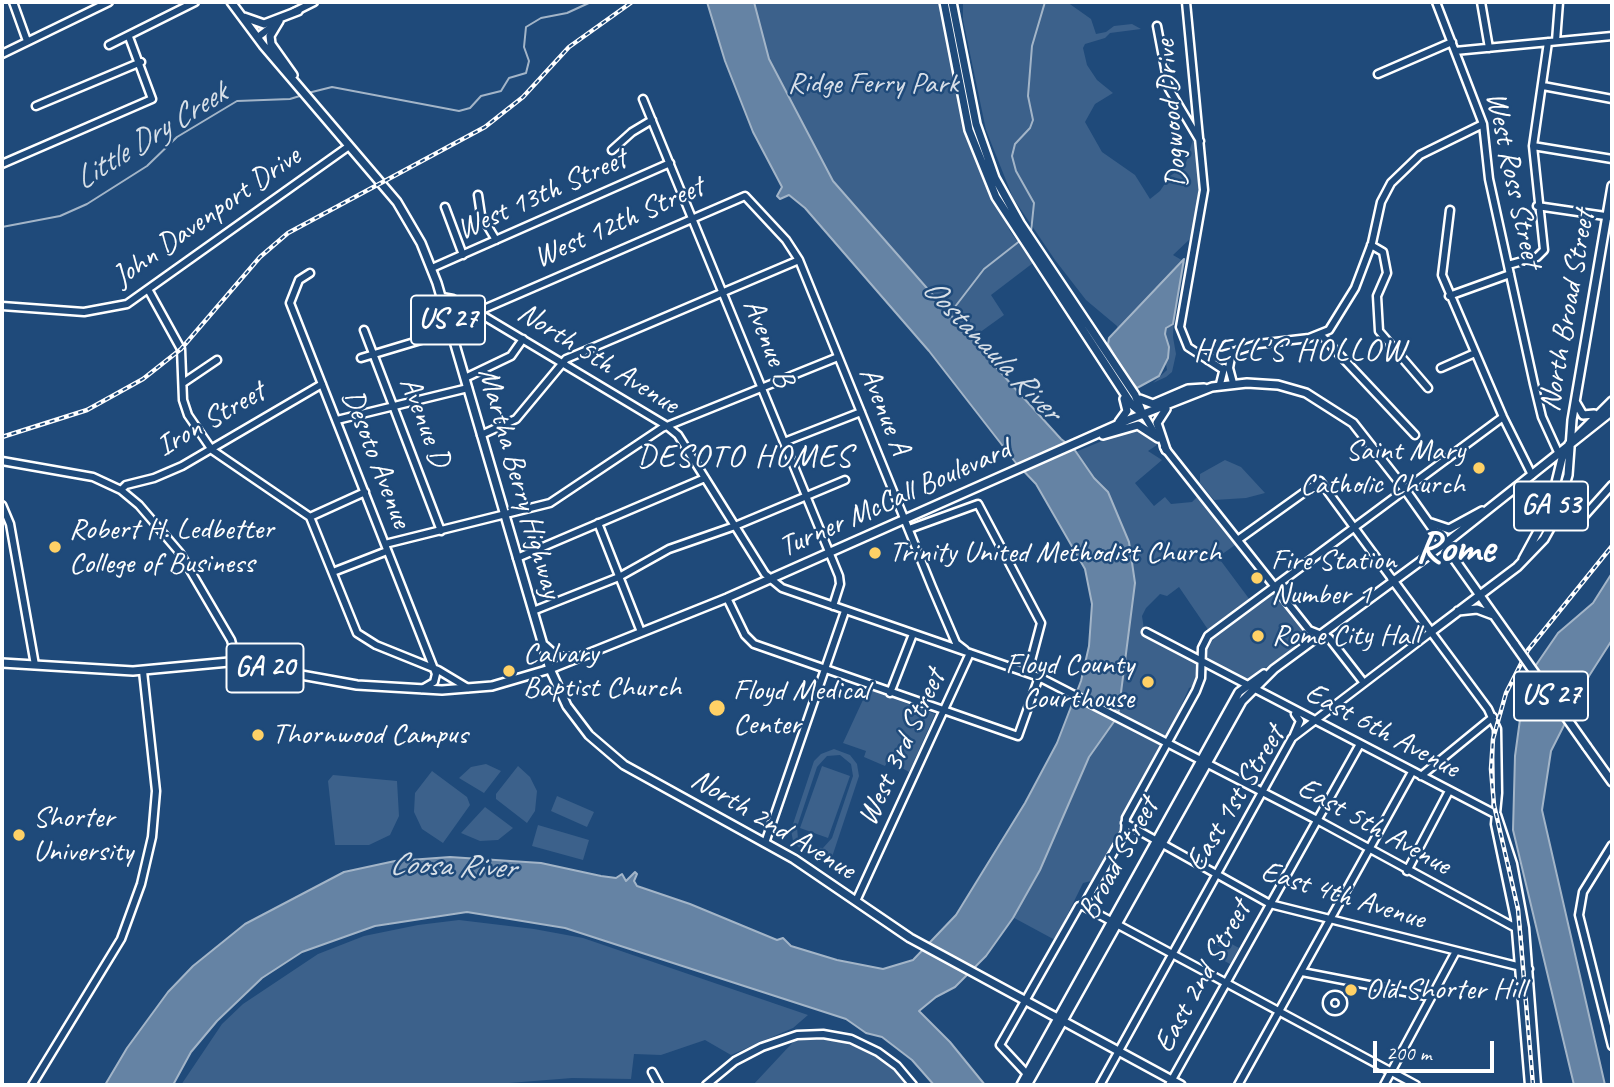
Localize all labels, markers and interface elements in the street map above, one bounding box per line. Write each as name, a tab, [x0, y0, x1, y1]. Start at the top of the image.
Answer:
street label: Dogwood Drive	[1148, 38, 1196, 190]
park label: Ridge Ferry Park	[788, 66, 958, 102]
water label: Little Dry Creek	[68, 75, 234, 199]
street label: West Ross Street	[1477, 89, 1549, 271]
street label: John Davenport Drive	[106, 139, 308, 295]
street label: West 13th Street	[451, 141, 633, 249]
street label: West 12th Street	[528, 169, 710, 277]
street label: North Broad Street	[1533, 208, 1603, 414]
water label: Oostanaula River	[913, 271, 1069, 429]
street label: Avenue B	[734, 294, 802, 392]
street label: North 5th Avenue	[511, 295, 685, 423]
road number: US 27	[411, 296, 485, 344]
district label: HELL'S HOLLOW	[1197, 333, 1403, 371]
street label: Avenue A	[850, 362, 918, 460]
street label: Martha Berry Highway	[469, 364, 569, 602]
street label: Avenue D	[390, 372, 458, 472]
street label: Iron Street	[150, 375, 272, 465]
street label: Desoto Avenue	[333, 385, 419, 533]
street label: Turner McCall Boulevard	[774, 432, 1016, 566]
place label: Saint Mary Catholic Church	[1300, 433, 1465, 504]
district label: DESOTO HOMES	[639, 439, 851, 477]
marker: Saint Mary Catholic Church	[1471, 460, 1487, 476]
road number: GA 53	[1514, 482, 1588, 530]
place label: Robert H. Ledbetter College of Business	[69, 512, 274, 582]
district label: Rome	[1415, 523, 1495, 575]
place label: Trinity United Methodist Church	[889, 535, 1221, 571]
marker: Robert H. Ledbetter College of Business	[47, 539, 63, 555]
place label: Fire Station Number 1	[1271, 543, 1396, 614]
marker: Trinity United Methodist Church	[867, 545, 883, 561]
marker: Fire Station Number 1	[1249, 570, 1265, 586]
place label: Rome City Hall	[1272, 618, 1420, 654]
marker: Rome City Hall	[1250, 628, 1266, 644]
place label: Calvary Baptist Church	[523, 636, 681, 706]
road number: GA 20	[226, 644, 304, 692]
place label: Floyd County Courthouse	[1005, 647, 1134, 718]
marker: Calvary Baptist Church	[501, 663, 517, 679]
street label: West 3rd Street	[850, 664, 954, 832]
road number: US 27	[1514, 672, 1588, 720]
place label: Floyd Medical Center	[733, 673, 869, 744]
marker: Floyd County Courthouse	[1140, 674, 1156, 690]
street label: East 6th Avenue	[1299, 675, 1465, 787]
marker: Floyd Medical Center	[707, 698, 727, 718]
place label: Thornwood Campus	[272, 717, 468, 753]
street label: East 1st Street	[1179, 720, 1293, 878]
marker: Thornwood Campus	[250, 727, 266, 743]
street label: North 2nd Avenue	[684, 762, 862, 888]
street label: East 5th Avenue	[1291, 770, 1457, 884]
street label: Broad Street	[1071, 792, 1167, 926]
place label: Shorter University	[33, 800, 133, 870]
marker: Shorter University	[11, 827, 27, 843]
water label: Coosa River	[389, 846, 515, 888]
street label: East 4th Avenue	[1257, 854, 1429, 938]
street label: East 2nd Street	[1147, 895, 1259, 1059]
place label: Old Shorter Hill	[1365, 972, 1526, 1008]
marker: Old Shorter Hill	[1343, 982, 1359, 998]
scale bar	[1376, 1028, 1497, 1072]
text: 200 m	[1386, 1040, 1431, 1066]

